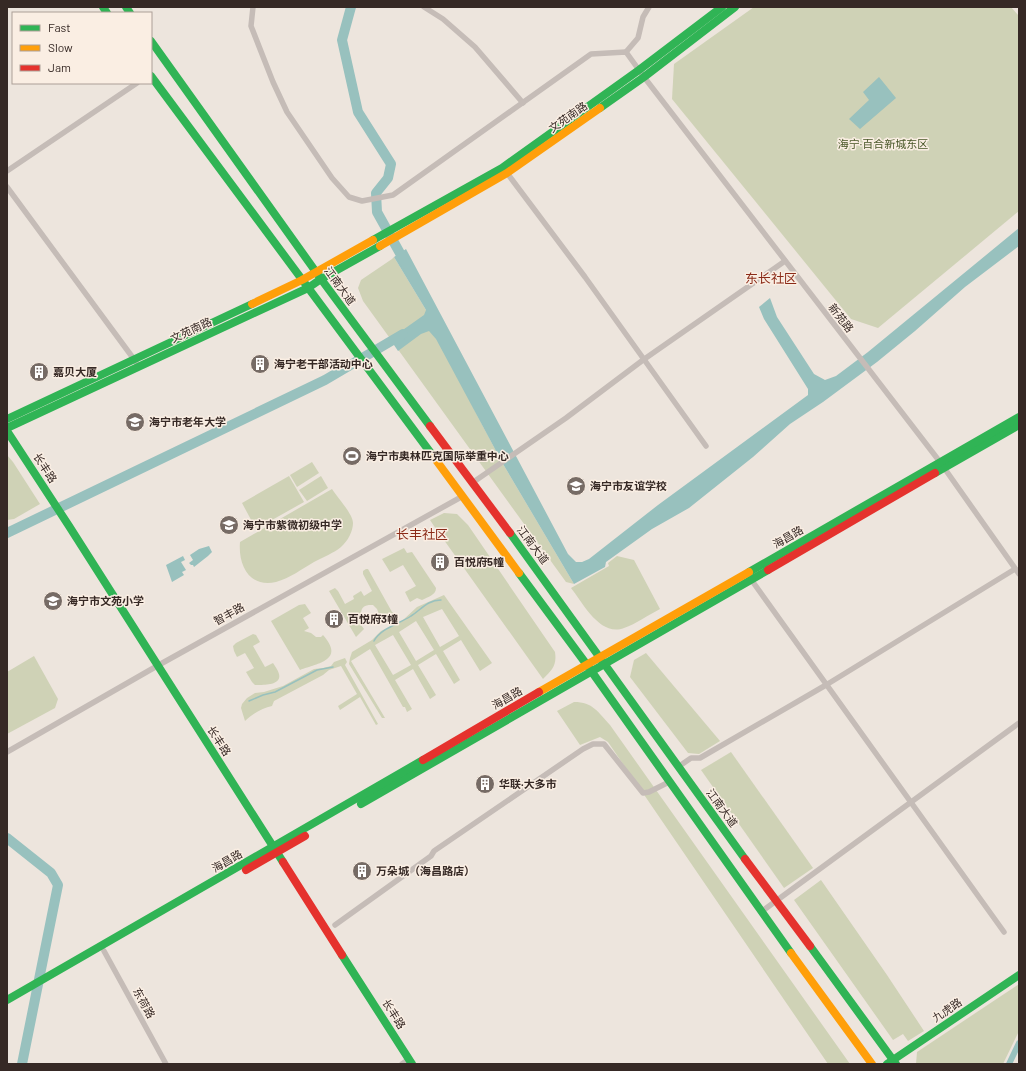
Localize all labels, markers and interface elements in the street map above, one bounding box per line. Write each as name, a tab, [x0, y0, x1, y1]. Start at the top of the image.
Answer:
legend	[12, 12, 152, 84]
text: Fast	[48, 20, 71, 34]
text: Slow	[48, 40, 73, 54]
text: Jam	[48, 60, 71, 74]
street label: 文苑南路	[546, 99, 589, 135]
park label: 海宁·百合新城东区	[838, 137, 928, 150]
street label: 江南大道	[322, 264, 359, 307]
district label: 东长社区	[745, 270, 797, 286]
street label: 新苑路	[826, 301, 857, 335]
street label: 文苑南路	[168, 314, 213, 345]
building icon: 海宁老干部活动中心	[249, 353, 271, 375]
place label: 海宁老干部活动中心	[274, 357, 373, 370]
building icon: 嘉贝大厦	[28, 361, 50, 383]
place label: 嘉贝大厦	[53, 365, 97, 378]
school or university icon: 海宁市老年大学	[124, 411, 146, 433]
place label: 海宁市老年大学	[149, 415, 226, 428]
sports icon: 海宁市奥林匹克国际举重中心	[341, 445, 363, 467]
place label: 海宁市奥林匹克国际举重中心	[366, 449, 509, 462]
street label: 长丰路	[31, 450, 60, 485]
school or university icon: 海宁市友谊学校	[565, 475, 587, 497]
place label: 海宁市友谊学校	[590, 479, 667, 492]
school or university icon: 海宁市紫微初级中学	[218, 514, 240, 536]
place label: 海宁市紫微初级中学	[243, 518, 342, 531]
street label: 江南大道	[515, 523, 552, 566]
street label: 海昌路	[770, 523, 805, 550]
district label: 长丰社区	[396, 526, 448, 542]
building icon: 百悦府5幢	[429, 551, 451, 573]
place label: 百悦府5幢	[454, 555, 504, 568]
school or university icon: 海宁市文苑小学	[42, 590, 64, 612]
place label: 海宁市文苑小学	[67, 594, 144, 607]
street label: 智丰路	[211, 600, 246, 627]
building icon: 百悦府3幢	[323, 608, 345, 630]
place label: 百悦府3幢	[348, 612, 398, 625]
street label: 海昌路	[489, 684, 524, 711]
street label: 长丰路	[205, 723, 234, 758]
building icon: 华联·大多市	[474, 773, 496, 795]
place label: 华联·大多市	[499, 777, 557, 790]
street label: 江南大道	[704, 786, 741, 829]
street label: 海昌路	[209, 847, 244, 874]
building icon: 万朵城（海昌路店）	[351, 860, 373, 882]
place label: 万朵城（海昌路店）	[376, 864, 475, 877]
street label: 东荷路	[131, 985, 158, 1020]
street label: 九虎路	[929, 995, 964, 1024]
street label: 长丰路	[380, 996, 409, 1031]

